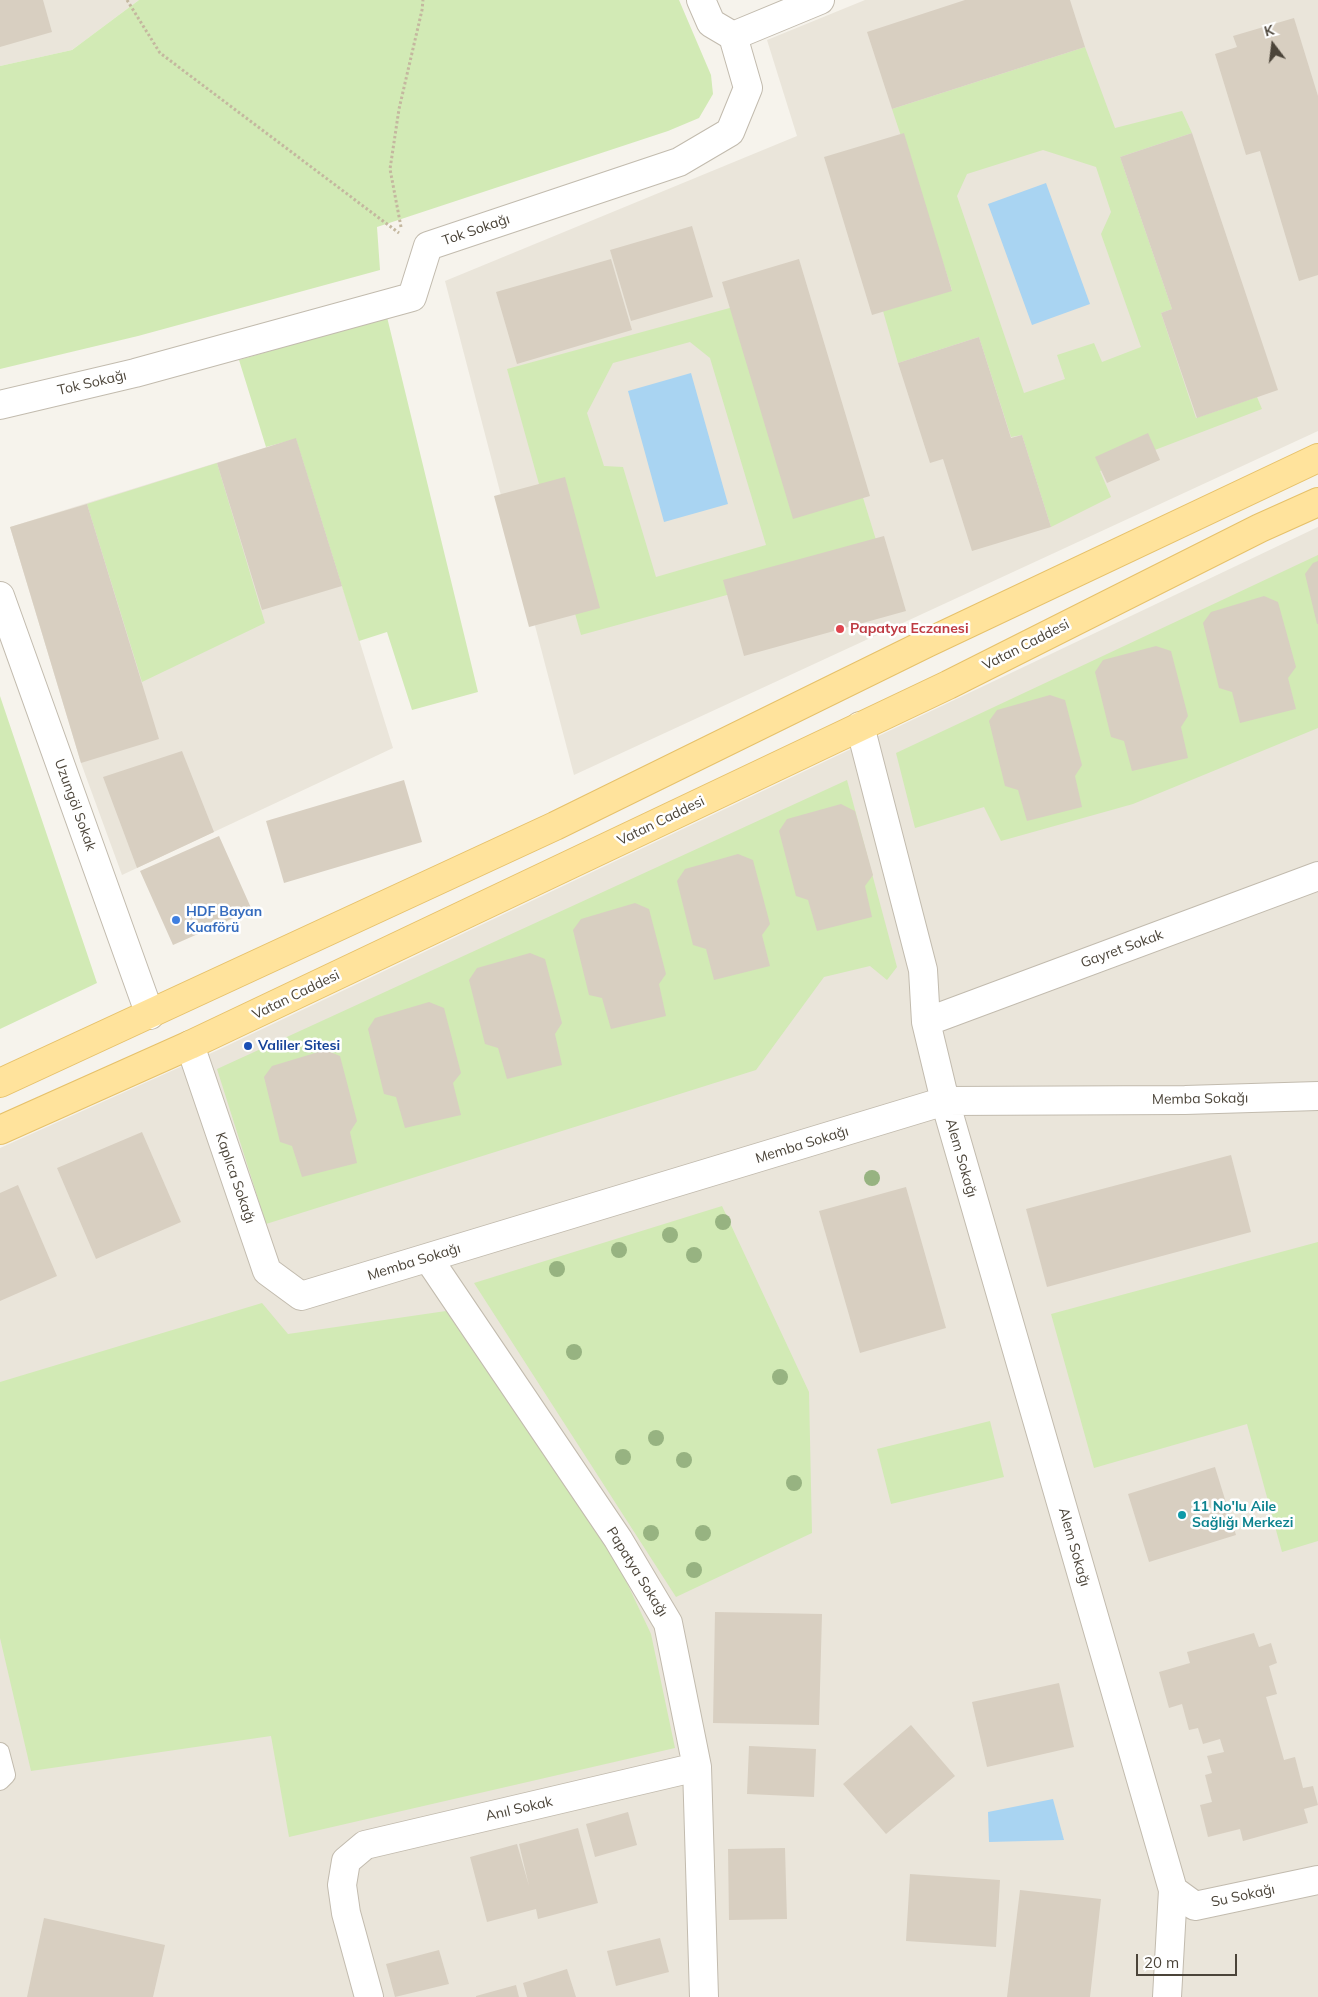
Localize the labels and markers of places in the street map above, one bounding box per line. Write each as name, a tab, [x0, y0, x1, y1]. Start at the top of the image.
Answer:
place label: Papatya Eczanesi	[850, 621, 969, 637]
marker: Papatya Eczanesi	[834, 623, 846, 635]
place label: HDF Bayan Kuaförü	[186, 904, 262, 936]
marker: HDF Bayan Kuaförü	[170, 914, 182, 926]
place label: Valiler Sitesi	[258, 1038, 340, 1054]
marker: Valiler Sitesi	[242, 1040, 254, 1052]
place label: 11 No'lu Aile Sağlığı Merkezi	[1192, 1499, 1293, 1531]
marker: 11 No'lu Aile Sağlığı Merkezi	[1176, 1509, 1188, 1521]

